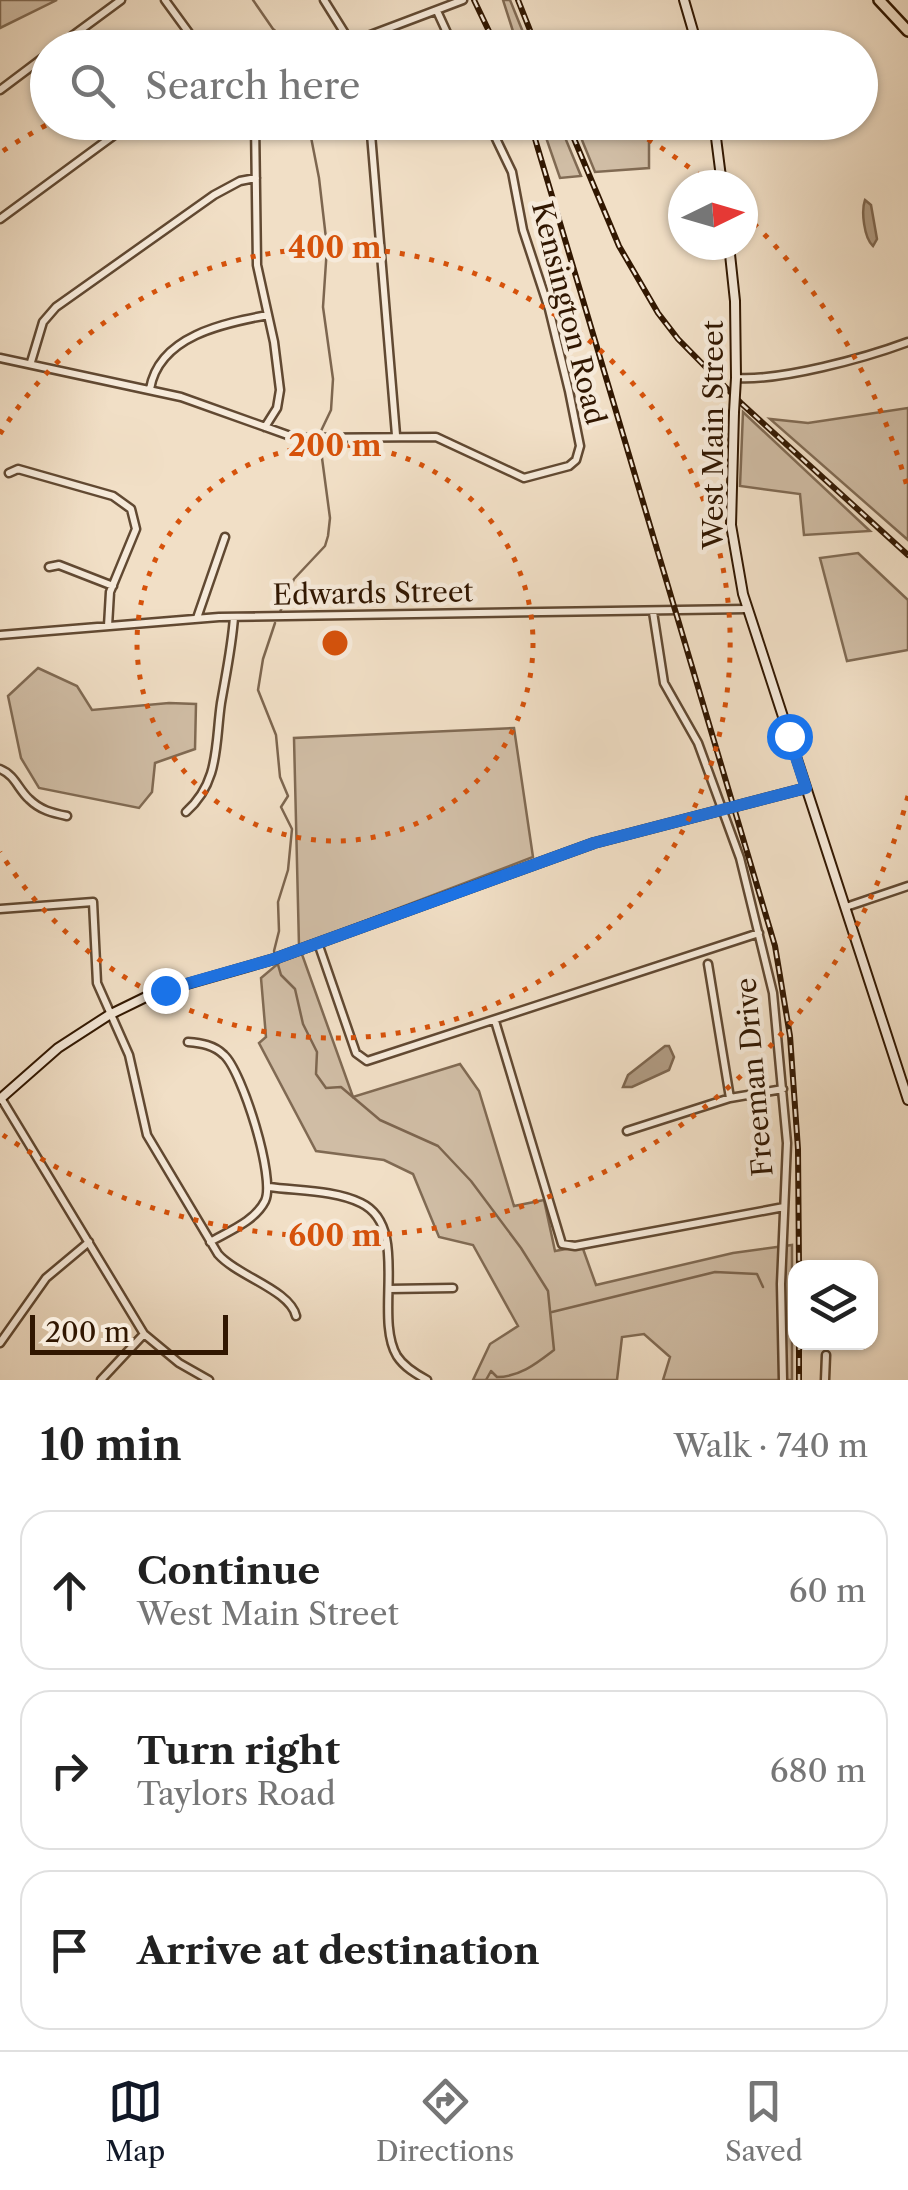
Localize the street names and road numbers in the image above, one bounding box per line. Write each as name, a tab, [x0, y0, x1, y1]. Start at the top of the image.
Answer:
street label: Kensington Road	[525, 198, 613, 428]
street label: West Main Street	[696, 320, 730, 551]
street label: Edwards Street	[272, 574, 474, 612]
street label: Freeman Drive	[728, 976, 780, 1178]

